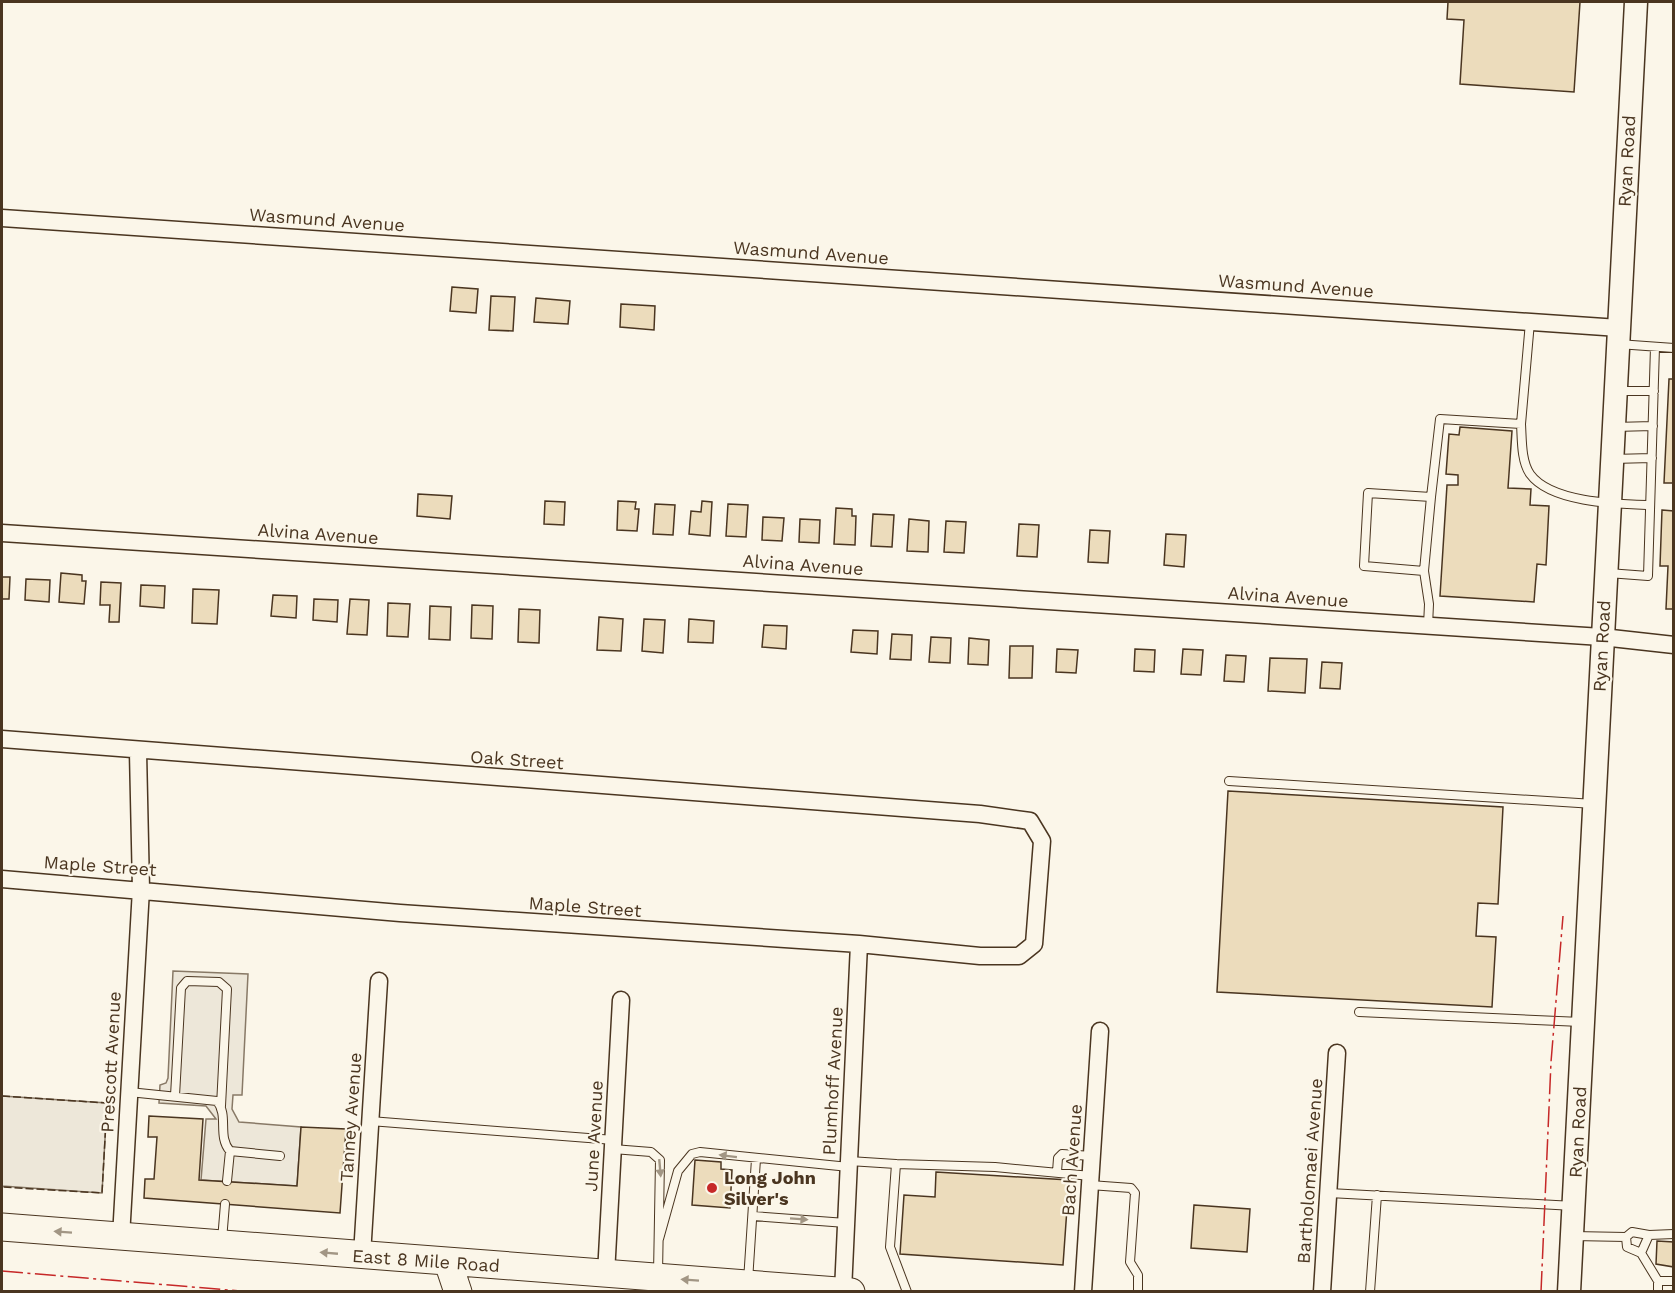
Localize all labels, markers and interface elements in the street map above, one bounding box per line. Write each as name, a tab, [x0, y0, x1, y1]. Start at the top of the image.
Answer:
street label: Ryan Road	[1614, 115, 1639, 207]
street label: Wasmund Avenue	[248, 204, 406, 235]
street label: Wasmund Avenue	[732, 237, 890, 268]
street label: Wasmund Avenue	[1217, 270, 1375, 301]
street label: Alvina Avenue	[257, 519, 379, 548]
street label: Alvina Avenue	[742, 550, 864, 579]
street label: Alvina Avenue	[1227, 582, 1349, 611]
street label: Ryan Road	[1589, 600, 1614, 692]
street label: Oak Street	[470, 746, 565, 773]
street label: Maple Street	[43, 851, 158, 880]
street label: Maple Street	[528, 892, 643, 921]
street label: Prescott Avenue	[96, 991, 125, 1133]
street label: Plumhoff Avenue	[818, 1006, 847, 1156]
street label: Tanney Avenue	[336, 1052, 365, 1182]
street label: Bartholomaei Avenue	[1293, 1077, 1326, 1265]
street label: June Avenue	[580, 1080, 607, 1192]
street label: Ryan Road	[1565, 1086, 1590, 1178]
street label: Bach Avenue	[1057, 1103, 1086, 1217]
one-way arrow	[718, 1151, 737, 1161]
one-way arrow	[655, 1159, 665, 1178]
place label: Long John Silver's	[724, 1167, 816, 1209]
marker: Long John Silver's	[705, 1181, 719, 1195]
one-way arrow	[790, 1214, 809, 1224]
one-way arrow	[53, 1227, 72, 1237]
street label: East 8 Mile Road	[351, 1245, 501, 1276]
one-way arrow	[320, 1248, 339, 1258]
one-way arrow	[680, 1275, 699, 1285]

